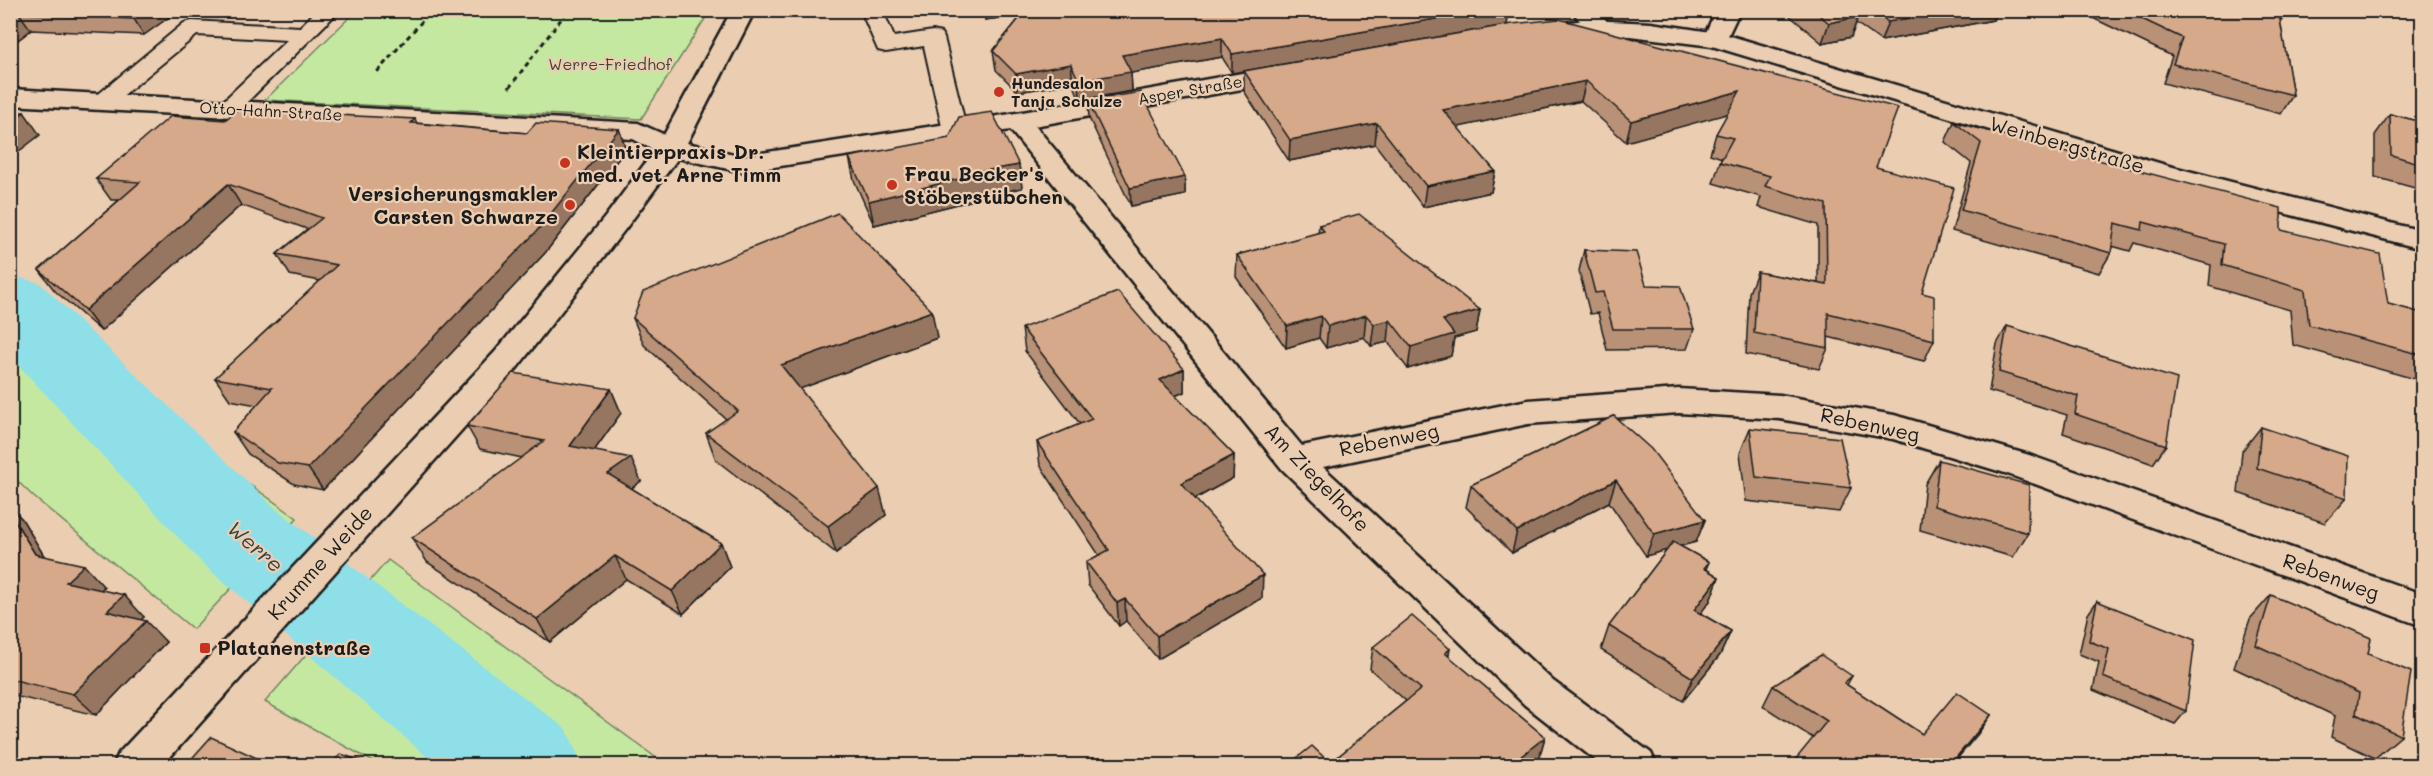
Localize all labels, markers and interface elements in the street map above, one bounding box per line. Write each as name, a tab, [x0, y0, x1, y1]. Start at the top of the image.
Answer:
park label: Werre-Friedhof	[548, 53, 672, 74]
street label: Asper Straße	[1136, 70, 1244, 109]
place label: Hundesalon Tanja Schulze	[1011, 72, 1122, 111]
marker: Hundesalon Tanja Schulze	[992, 85, 1006, 99]
street label: Otto-Hahn-Straße	[199, 96, 343, 125]
street label: Weinbergstraße	[1987, 109, 2148, 179]
place label: Kleintierpraxis Dr. med. vet. Arne Timm	[577, 138, 781, 187]
marker: Kleintierpraxis Dr. med. vet. Arne Timm	[558, 156, 572, 170]
place label: Frau Becker's Stöberstübchen	[904, 160, 1063, 209]
marker: Frau Becker's Stöberstübchen	[885, 178, 899, 192]
place label: Versicherungsmakler Carsten Schwarze	[348, 180, 558, 229]
marker: Versicherungsmakler Carsten Schwarze	[563, 198, 577, 212]
street label: Rebenweg	[1818, 401, 1922, 447]
street label: Rebenweg	[1337, 417, 1441, 461]
street label: Am Ziegelhofe	[1260, 418, 1376, 537]
street label: Krumme Weide	[261, 500, 377, 625]
water label: Werre	[222, 514, 290, 578]
street label: Rebenweg	[2279, 547, 2383, 606]
place label: Platanenstraße	[217, 634, 371, 660]
marker: Platanenstraße	[198, 641, 212, 655]

